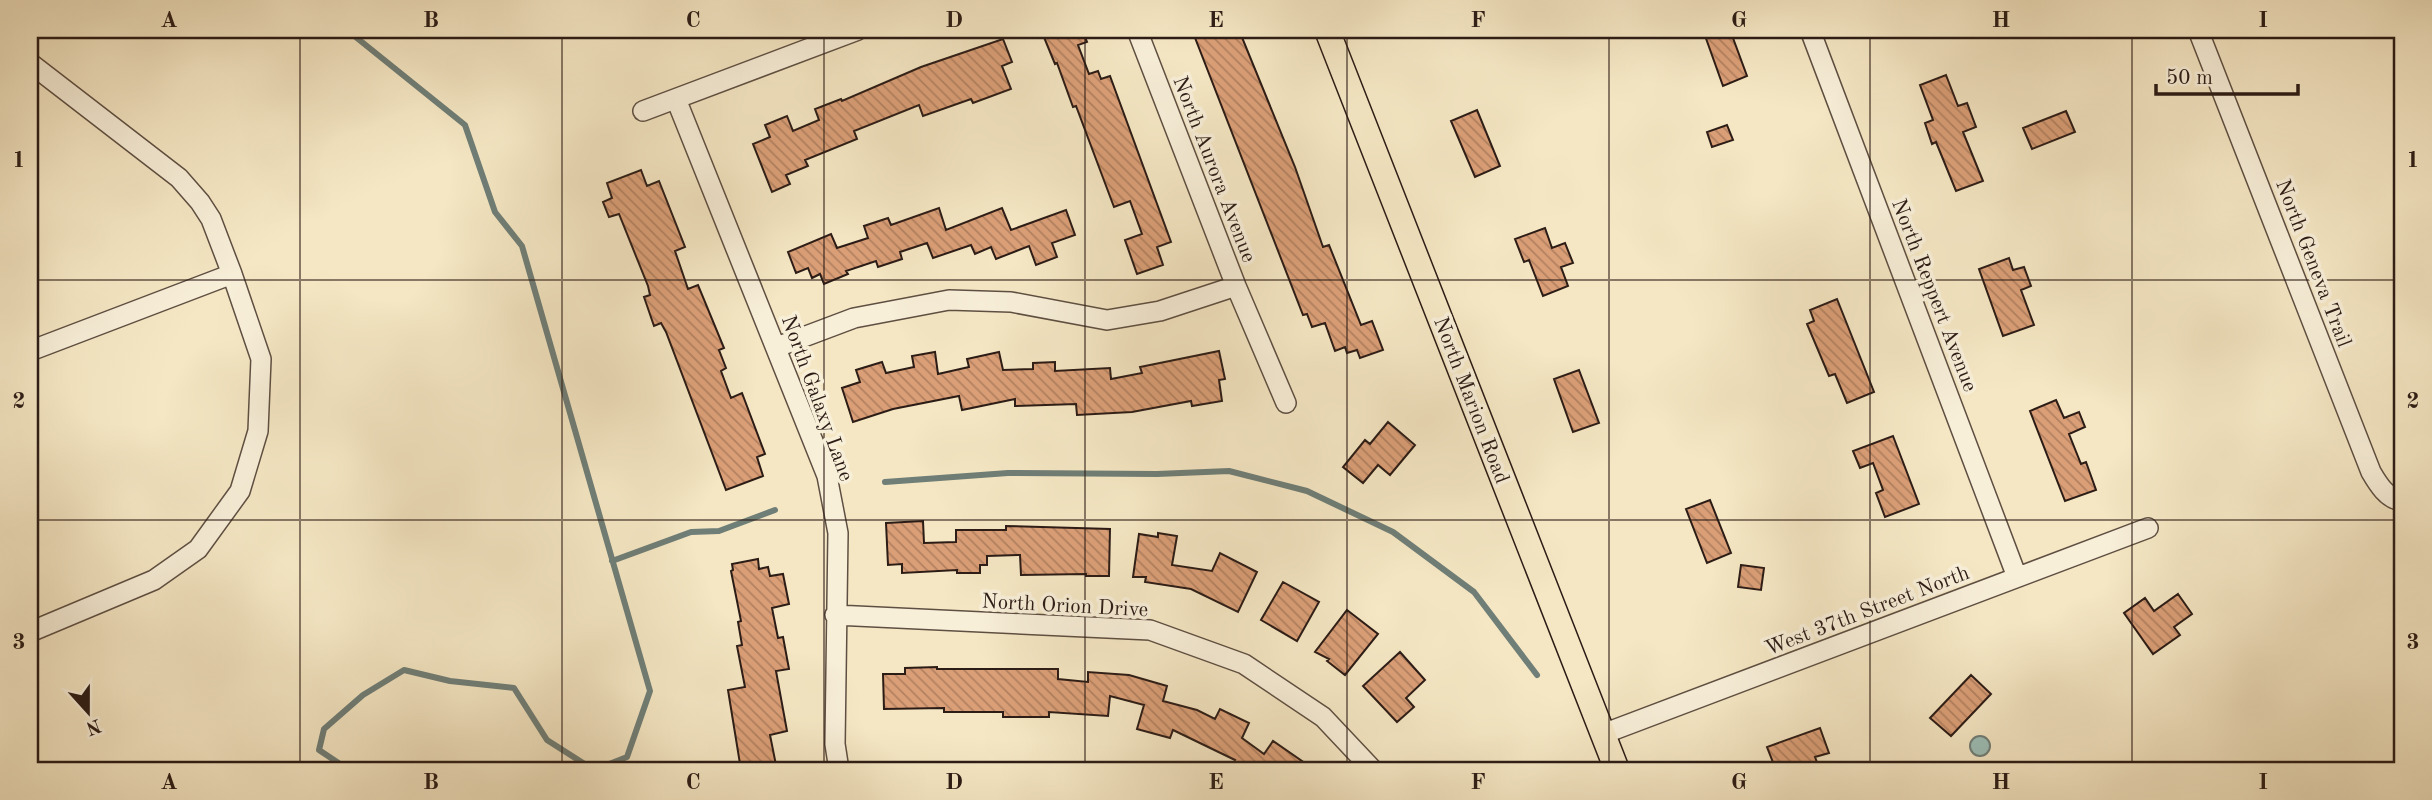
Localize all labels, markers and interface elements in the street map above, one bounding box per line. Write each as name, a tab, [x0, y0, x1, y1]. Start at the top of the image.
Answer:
text: A	[160, 9, 178, 32]
text: B	[423, 9, 439, 32]
text: C	[685, 9, 701, 32]
text: D	[945, 9, 963, 32]
text: E	[1208, 9, 1224, 32]
text: F	[1470, 9, 1486, 32]
text: G	[1731, 9, 1747, 32]
text: H	[1992, 9, 2010, 32]
text: I	[2258, 9, 2268, 32]
scale bar	[2156, 52, 2297, 96]
text: 50 m	[2166, 68, 2213, 89]
street label: North Aurora Avenue	[1168, 73, 1259, 266]
text: 1	[12, 149, 26, 172]
text: 1	[2406, 149, 2420, 172]
street label: North Geneva Trail	[2271, 177, 2354, 351]
street label: North Reppert Avenue	[1887, 196, 1980, 395]
street label: North Galaxy Lane	[777, 313, 856, 484]
street label: North Marion Road	[1429, 314, 1512, 487]
text: 2	[12, 390, 26, 413]
text: 2	[2406, 390, 2420, 413]
street label: West 37th Street North	[1763, 563, 1973, 660]
street label: North Orion Drive	[981, 592, 1149, 621]
text: 3	[12, 631, 26, 654]
text: 3	[2406, 631, 2420, 654]
north arrow	[52, 678, 122, 748]
text: N	[83, 714, 103, 737]
text: A	[160, 771, 178, 794]
text: B	[423, 771, 439, 794]
text: C	[685, 771, 701, 794]
text: D	[945, 771, 963, 794]
text: E	[1208, 771, 1224, 794]
text: F	[1470, 771, 1486, 794]
text: G	[1731, 771, 1747, 794]
text: H	[1992, 771, 2010, 794]
text: I	[2258, 771, 2268, 794]

